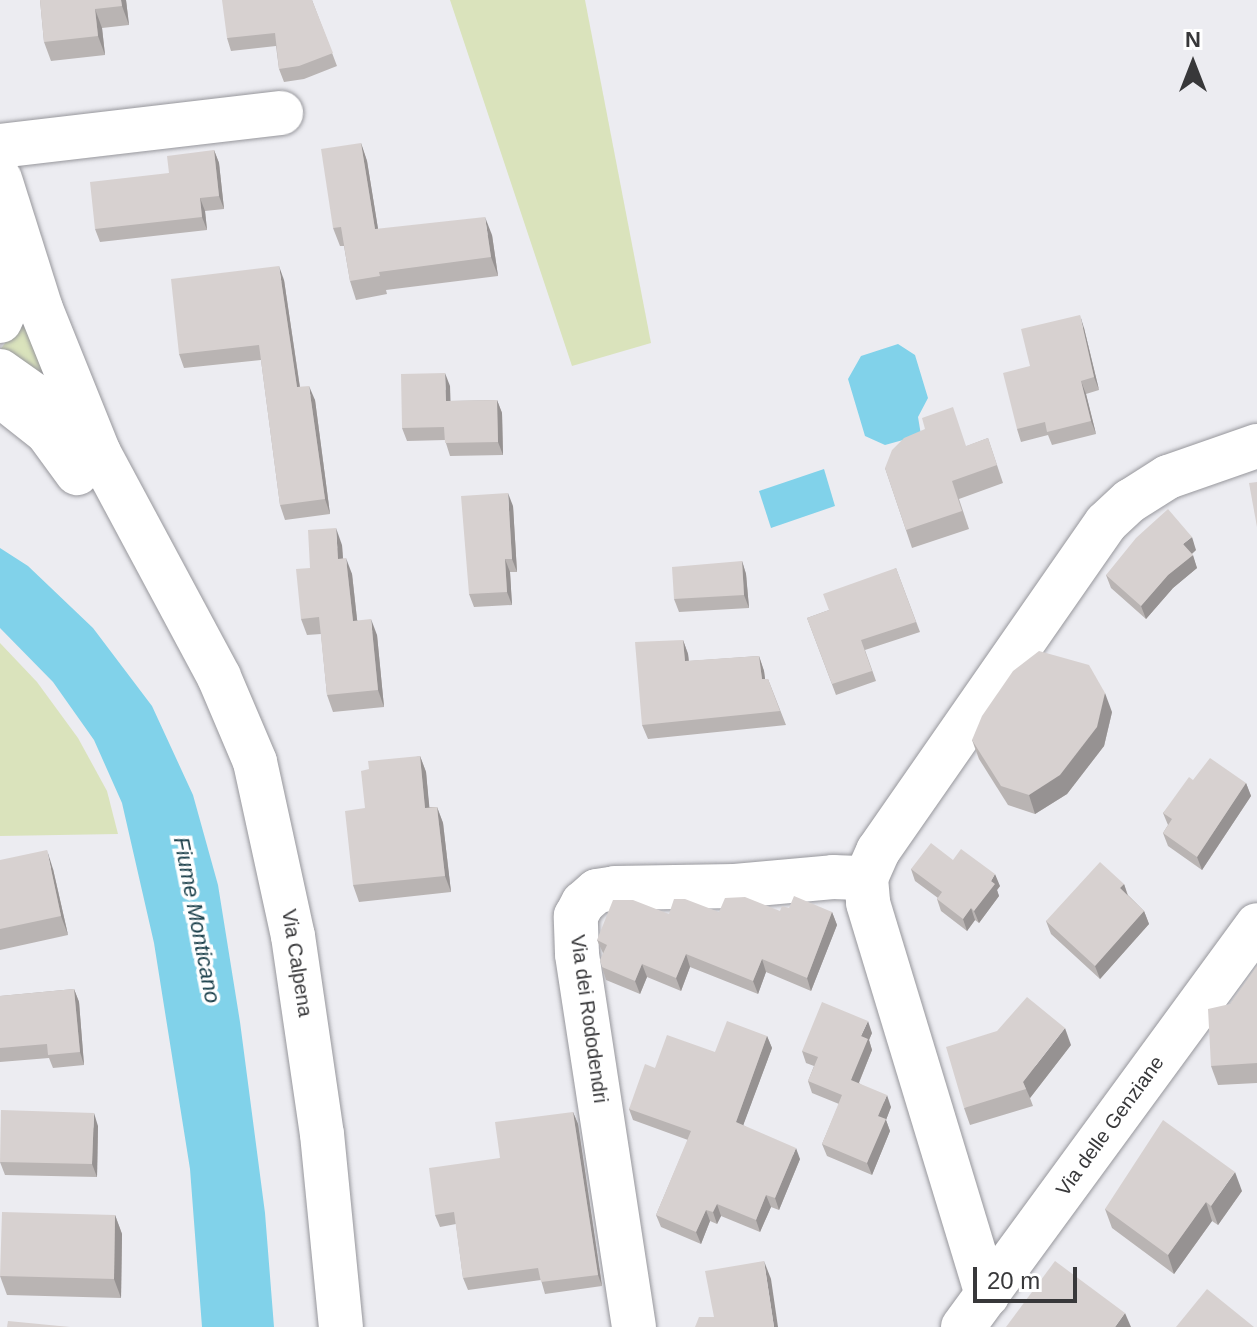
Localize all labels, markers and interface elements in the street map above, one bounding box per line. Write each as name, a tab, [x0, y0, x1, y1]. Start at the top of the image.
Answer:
north arrow	[1153, 24, 1233, 104]
text: N	[1185, 27, 1201, 52]
water label: Fiume Monticano	[168, 835, 226, 1005]
street label: Via Calpena	[277, 907, 317, 1019]
street label: Via dei Rododendri	[565, 933, 613, 1105]
street label: Via delle Genziane	[1051, 1051, 1169, 1201]
scale bar	[977, 1251, 1081, 1301]
text: 20 m	[987, 1267, 1040, 1294]

